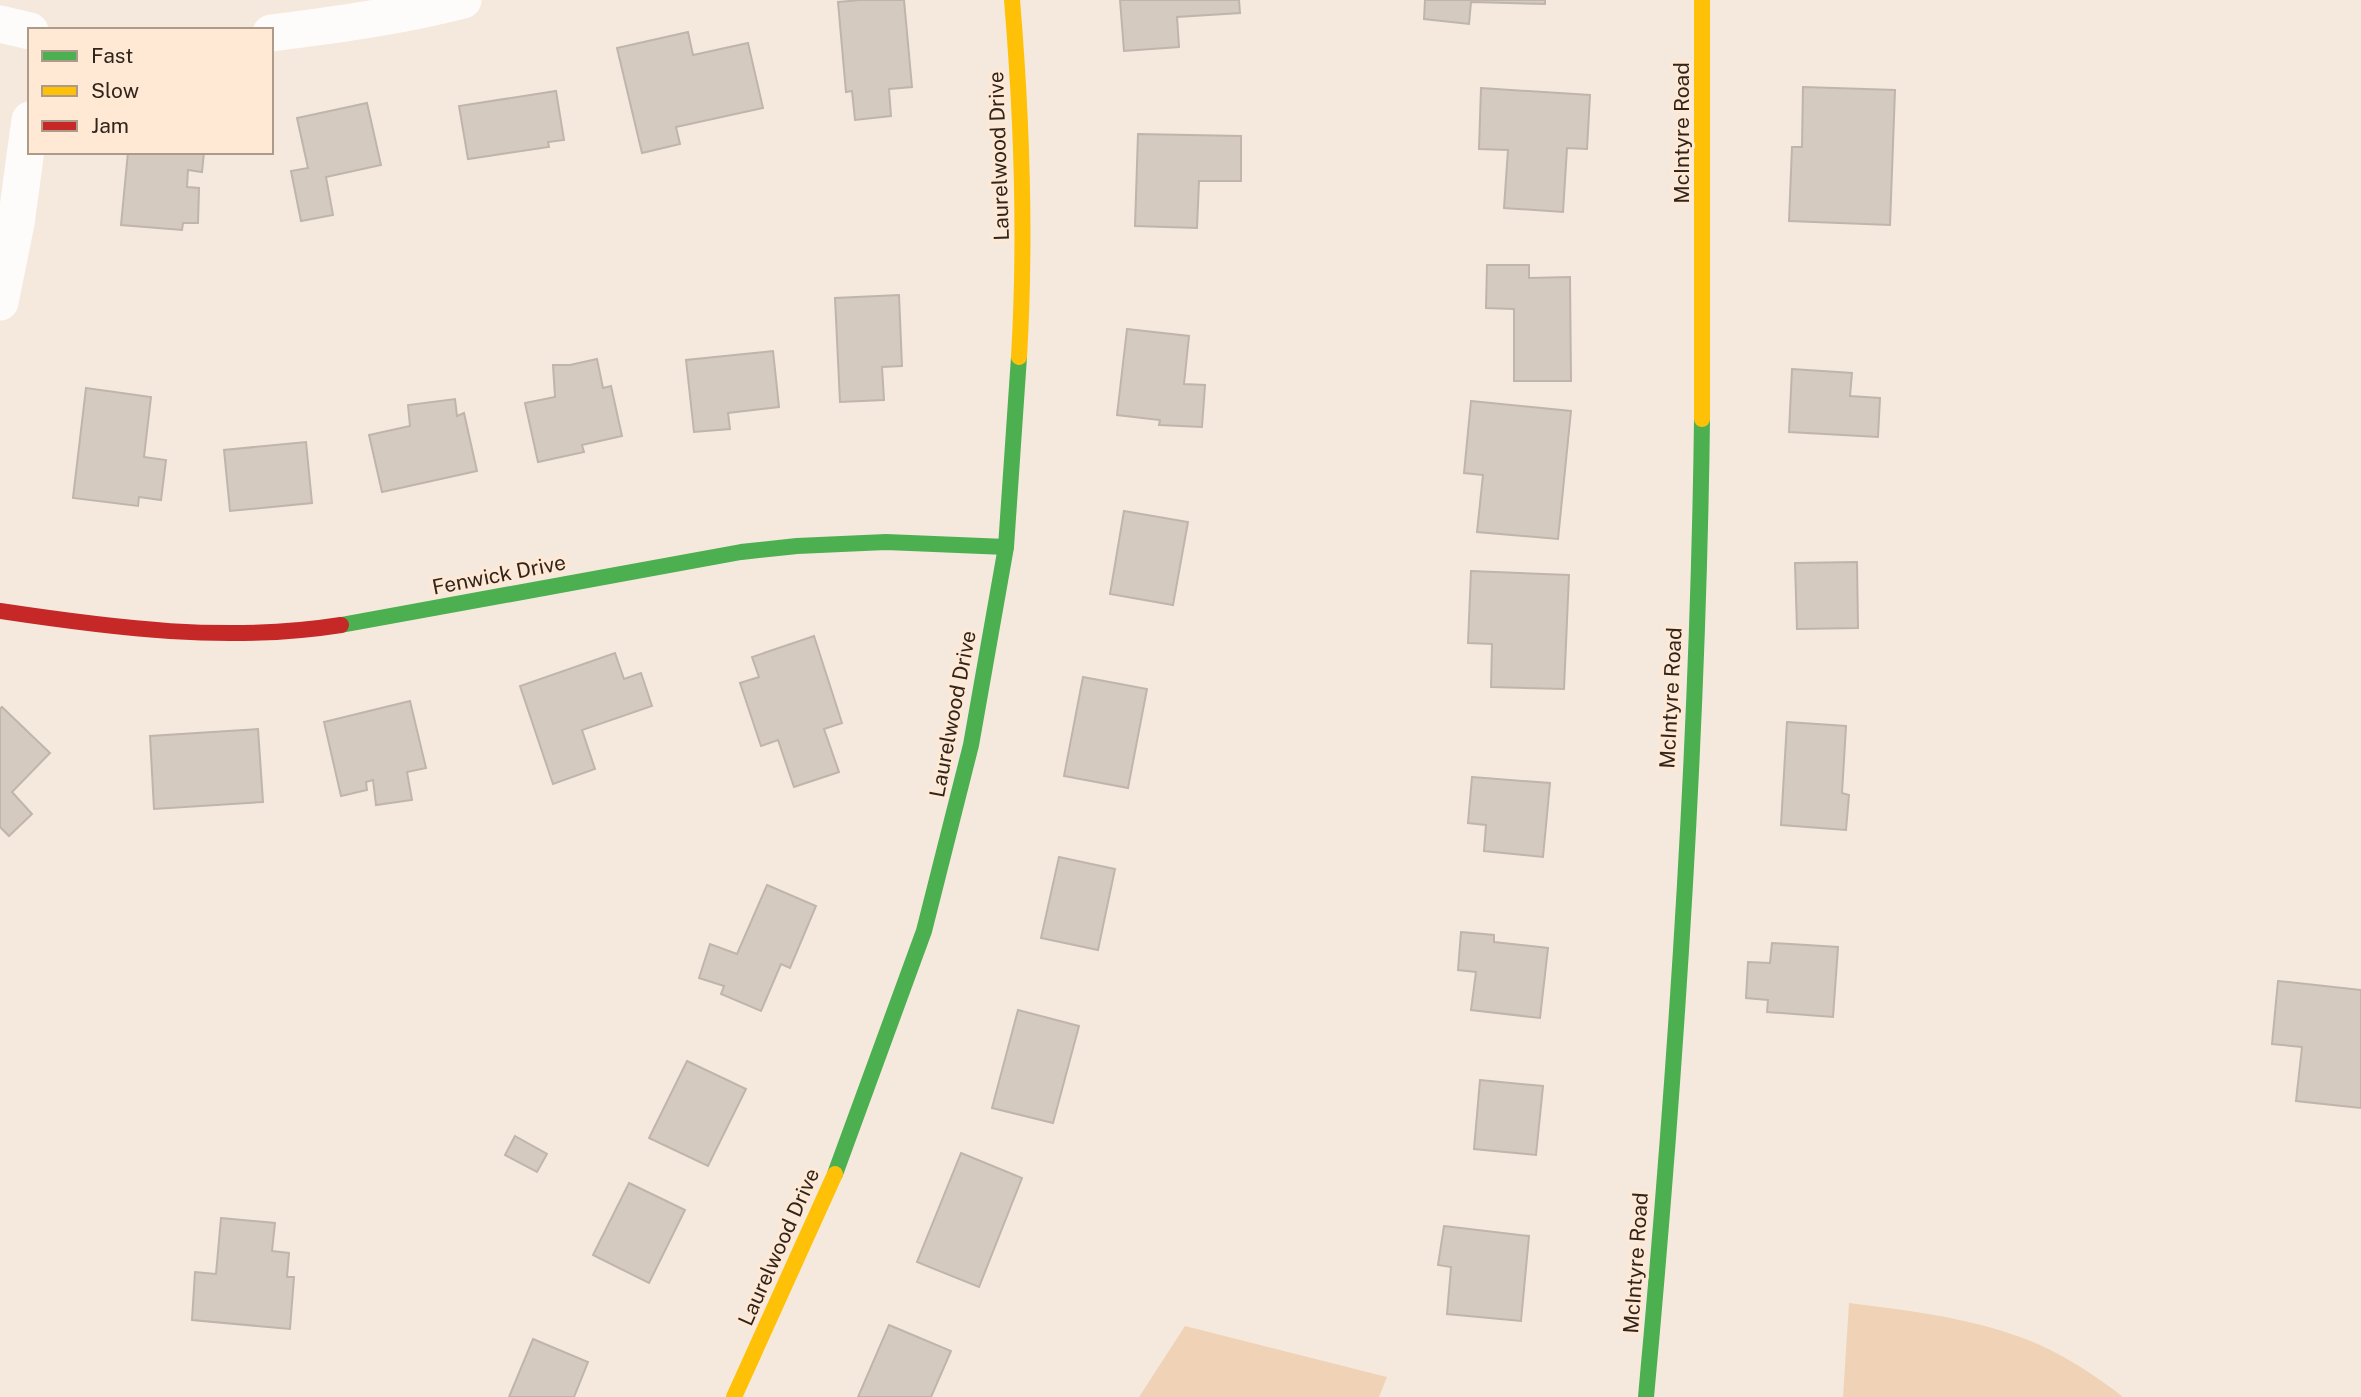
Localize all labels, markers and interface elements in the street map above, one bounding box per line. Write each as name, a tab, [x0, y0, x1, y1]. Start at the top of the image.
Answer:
legend	[28, 28, 273, 154]
text: Fast	[91, 43, 133, 68]
street label: McIntyre Road	[1669, 62, 1694, 204]
street label: Laurelwood Drive	[983, 71, 1014, 241]
text: Slow	[91, 78, 139, 103]
text: Jam	[91, 113, 129, 138]
street label: Fenwick Drive	[430, 549, 568, 600]
street label: McIntyre Road	[1654, 627, 1687, 769]
street label: Laurelwood Drive	[924, 628, 981, 799]
street label: Laurelwood Drive	[733, 1164, 824, 1329]
street label: McIntyre Road	[1618, 1192, 1653, 1334]

